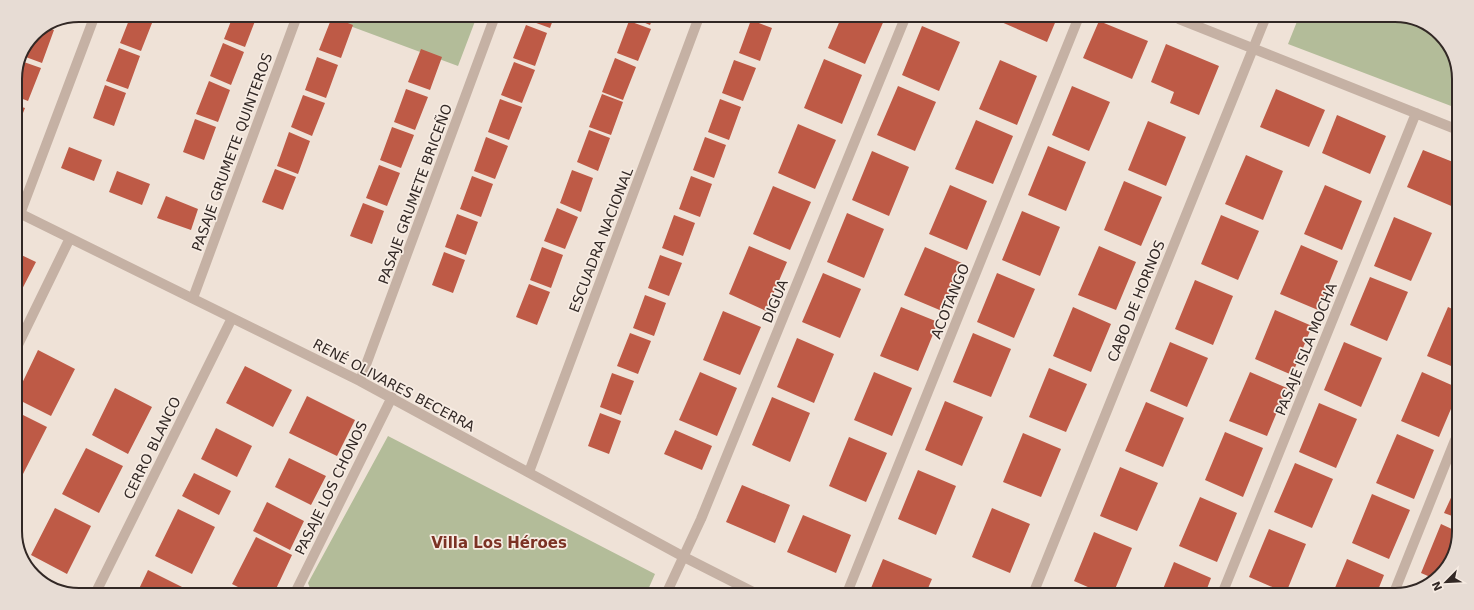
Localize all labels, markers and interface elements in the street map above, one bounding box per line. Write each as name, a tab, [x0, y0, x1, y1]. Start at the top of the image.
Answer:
street label: PASAJE GRUMETE QUINTEROS	[189, 51, 275, 253]
street label: PASAJE GRUMETE BRICEÑO	[375, 102, 455, 286]
street label: ESCUADRA NACIONAL	[566, 165, 636, 315]
street label: CABO DE HORNOS	[1104, 238, 1168, 364]
street label: ACOTANGO	[928, 261, 972, 341]
street label: DIGUA	[759, 276, 791, 325]
street label: PASAJE ISLA MOCHA	[1272, 280, 1340, 418]
street label: RENÉ OLIVARES BECERRA	[310, 335, 478, 435]
street label: CERRO BLANCO	[120, 394, 184, 502]
street label: PASAJE LOS CHONOS	[292, 419, 370, 557]
district label: Villa Los Héroes	[431, 534, 567, 552]
north arrow	[1426, 562, 1466, 602]
text: N	[1430, 579, 1445, 593]

